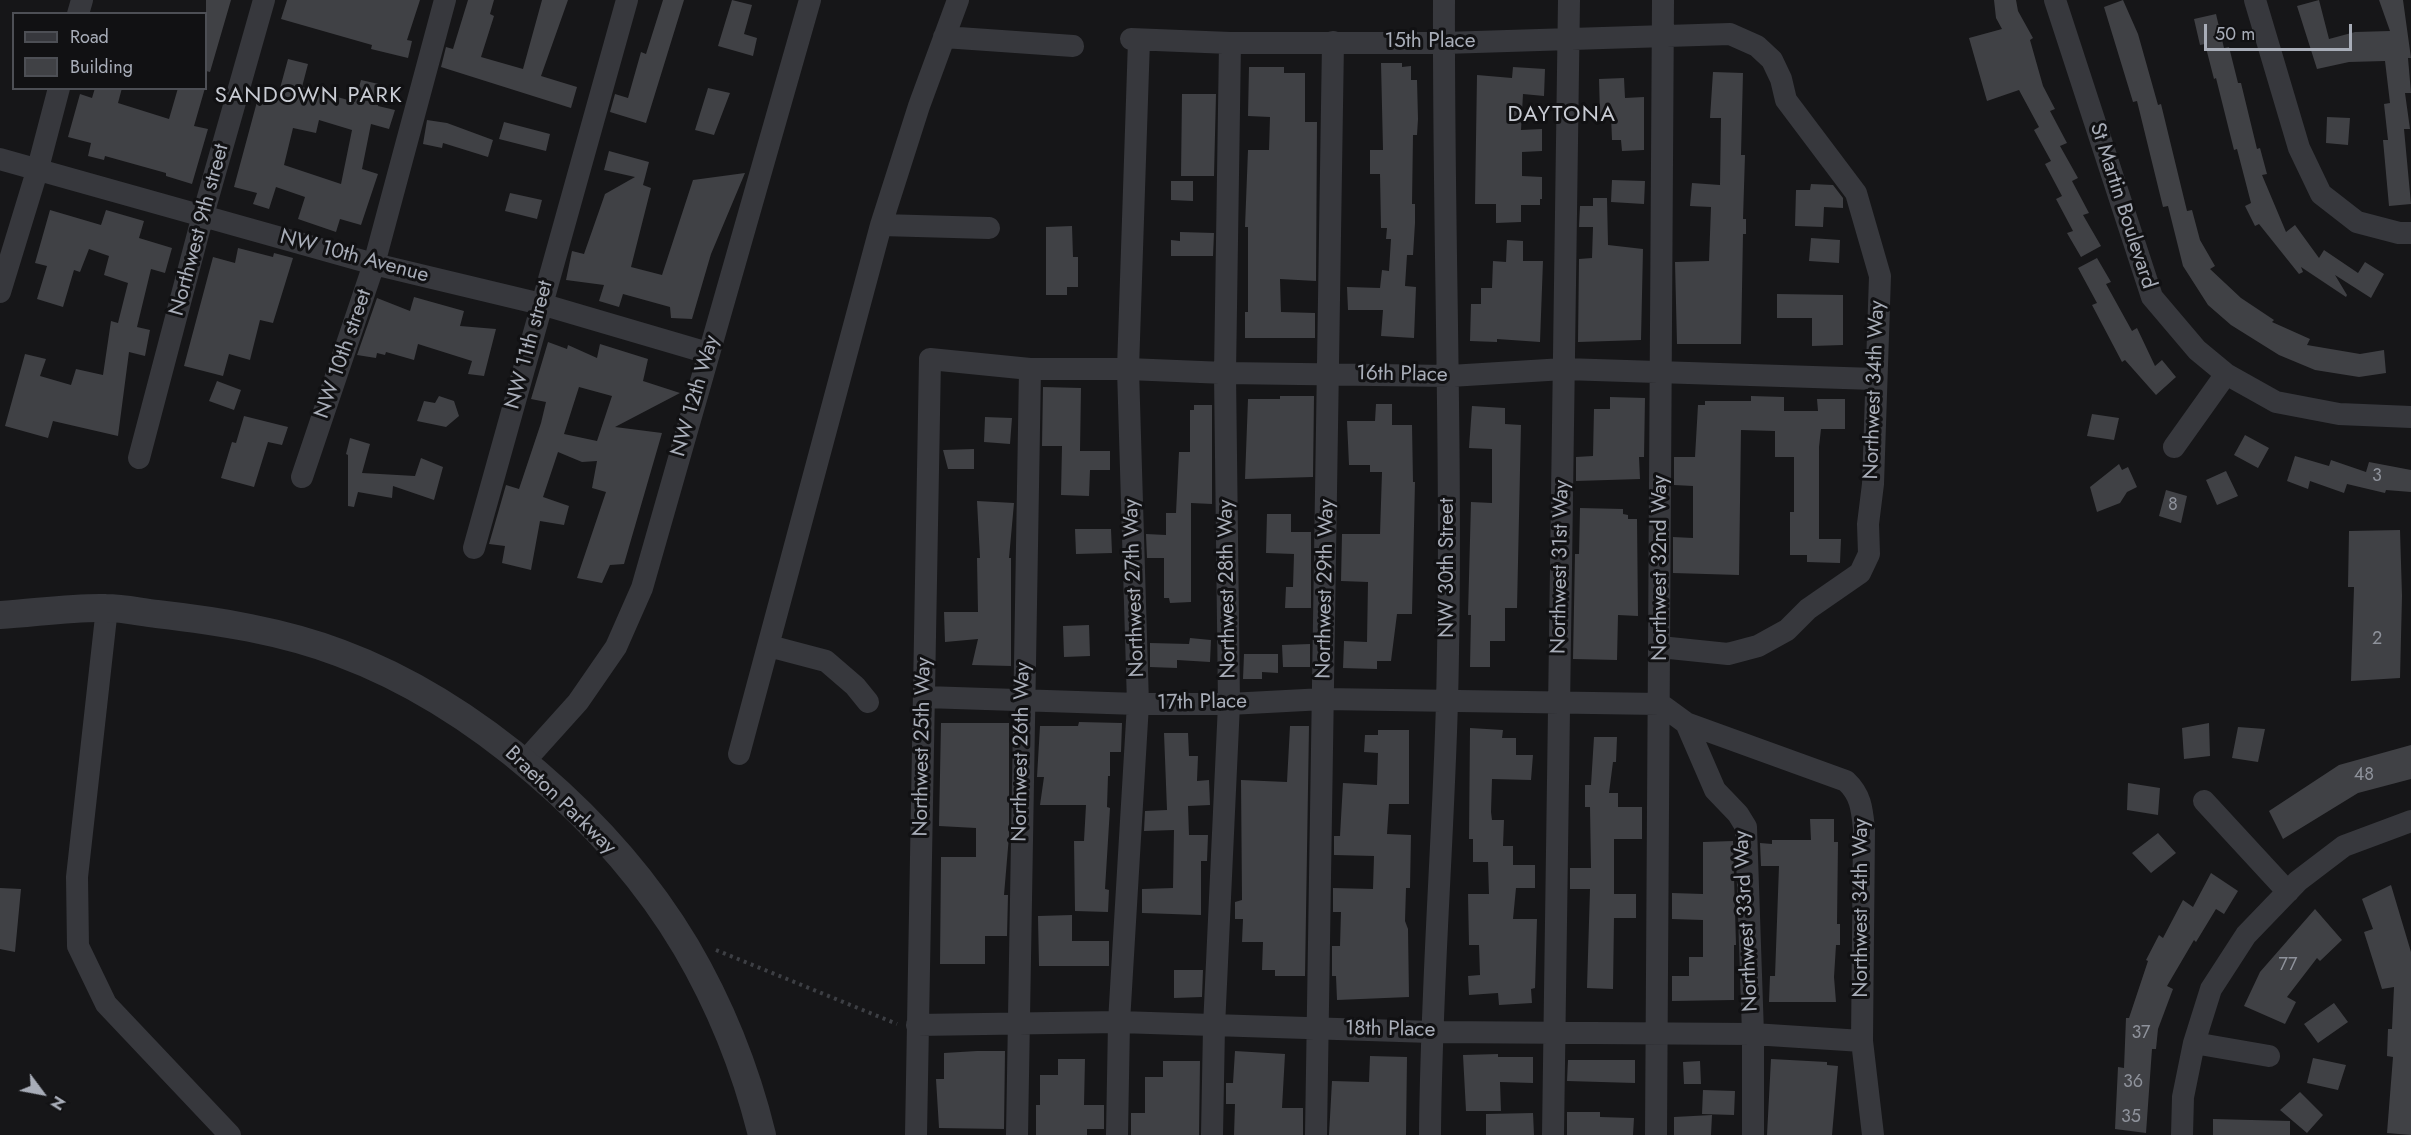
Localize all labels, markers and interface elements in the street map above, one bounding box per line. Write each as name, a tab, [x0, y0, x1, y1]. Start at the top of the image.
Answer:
legend	[12, 12, 207, 90]
scale bar	[2207, 12, 2356, 50]
text: 50 m	[2215, 21, 2255, 47]
text: Road	[70, 24, 109, 50]
street label: 15th Place	[1385, 29, 1475, 55]
text: Building	[70, 54, 133, 80]
district label: SANDOWN PARK	[215, 84, 403, 110]
district label: DAYTONA	[1508, 103, 1616, 129]
street label: St Martin Boulevard	[2083, 120, 2161, 292]
street label: Northwest 9th street	[165, 141, 235, 319]
street label: NW 10th Avenue	[277, 225, 431, 289]
street label: NW 11th street	[501, 278, 559, 412]
street label: NW 10th street	[310, 286, 378, 422]
street label: Northwest 34th Way	[1859, 300, 1891, 480]
street label: NW 12th Way	[667, 332, 725, 460]
street label: 16th Place	[1356, 362, 1448, 388]
house number: 3	[2372, 466, 2382, 488]
street label: Northwest 32nd Way	[1648, 475, 1674, 661]
street label: Northwest 31st Way	[1547, 480, 1575, 654]
house number: 8	[2168, 495, 2178, 517]
street label: Northwest 27th Way	[1119, 498, 1151, 678]
street label: NW 30th Street	[1435, 498, 1461, 638]
street label: Northwest 28th Way	[1214, 499, 1242, 679]
street label: Northwest 29th Way	[1312, 499, 1340, 679]
house number: 2	[2372, 629, 2382, 651]
street label: Northwest 25th Way	[909, 657, 937, 837]
street label: Northwest 26th Way	[1008, 662, 1036, 842]
street label: 17th Place	[1157, 690, 1247, 716]
street label: Braeton Parkway	[499, 742, 621, 860]
house number: 48	[2354, 765, 2374, 787]
street label: Northwest 34th Way	[1849, 818, 1875, 998]
street label: Northwest 33rd Way	[1730, 830, 1764, 1012]
house number: 77	[2279, 955, 2297, 977]
street label: 18th Place	[1345, 1017, 1435, 1043]
house number: 37	[2131, 1023, 2151, 1045]
north arrow	[12, 1063, 72, 1123]
house number: 36	[2123, 1072, 2143, 1094]
text: N	[45, 1091, 71, 1114]
house number: 35	[2121, 1107, 2141, 1129]

